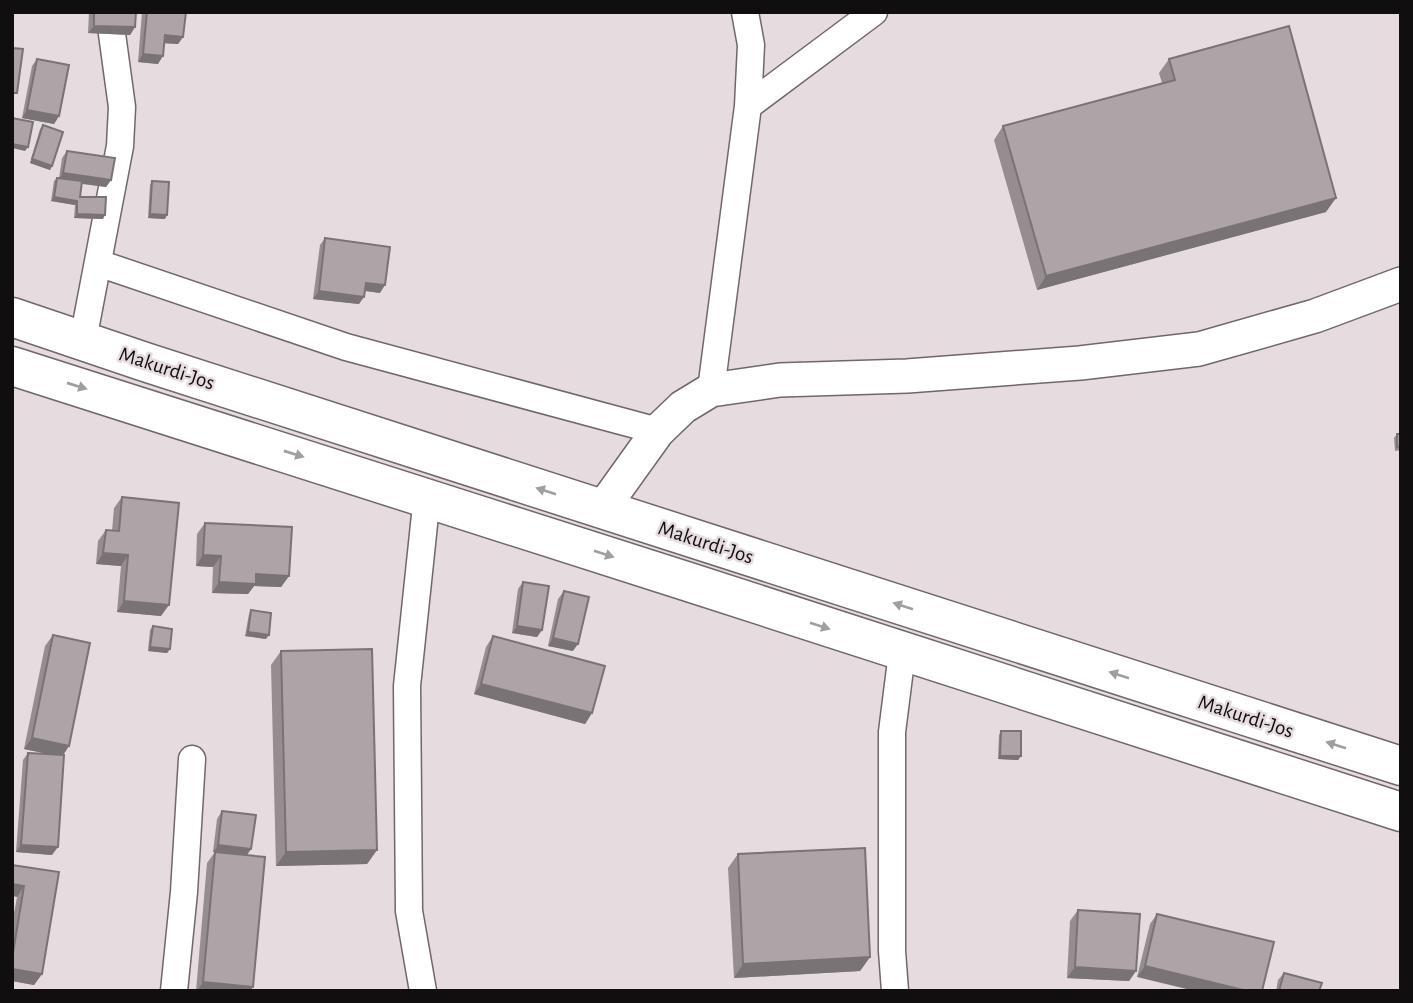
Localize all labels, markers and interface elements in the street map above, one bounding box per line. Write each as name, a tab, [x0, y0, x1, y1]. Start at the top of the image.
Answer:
street label: Makurdi-Jos	[117, 343, 217, 394]
one-way arrow	[67, 381, 88, 392]
one-way arrow	[284, 450, 305, 460]
one-way arrow	[536, 485, 557, 496]
street label: Makurdi-Jos	[656, 517, 756, 568]
one-way arrow	[594, 550, 615, 560]
one-way arrow	[892, 600, 913, 610]
one-way arrow	[810, 621, 831, 631]
one-way arrow	[1109, 670, 1130, 680]
street label: Makurdi-Jos	[1196, 691, 1296, 742]
one-way arrow	[1325, 739, 1346, 750]

